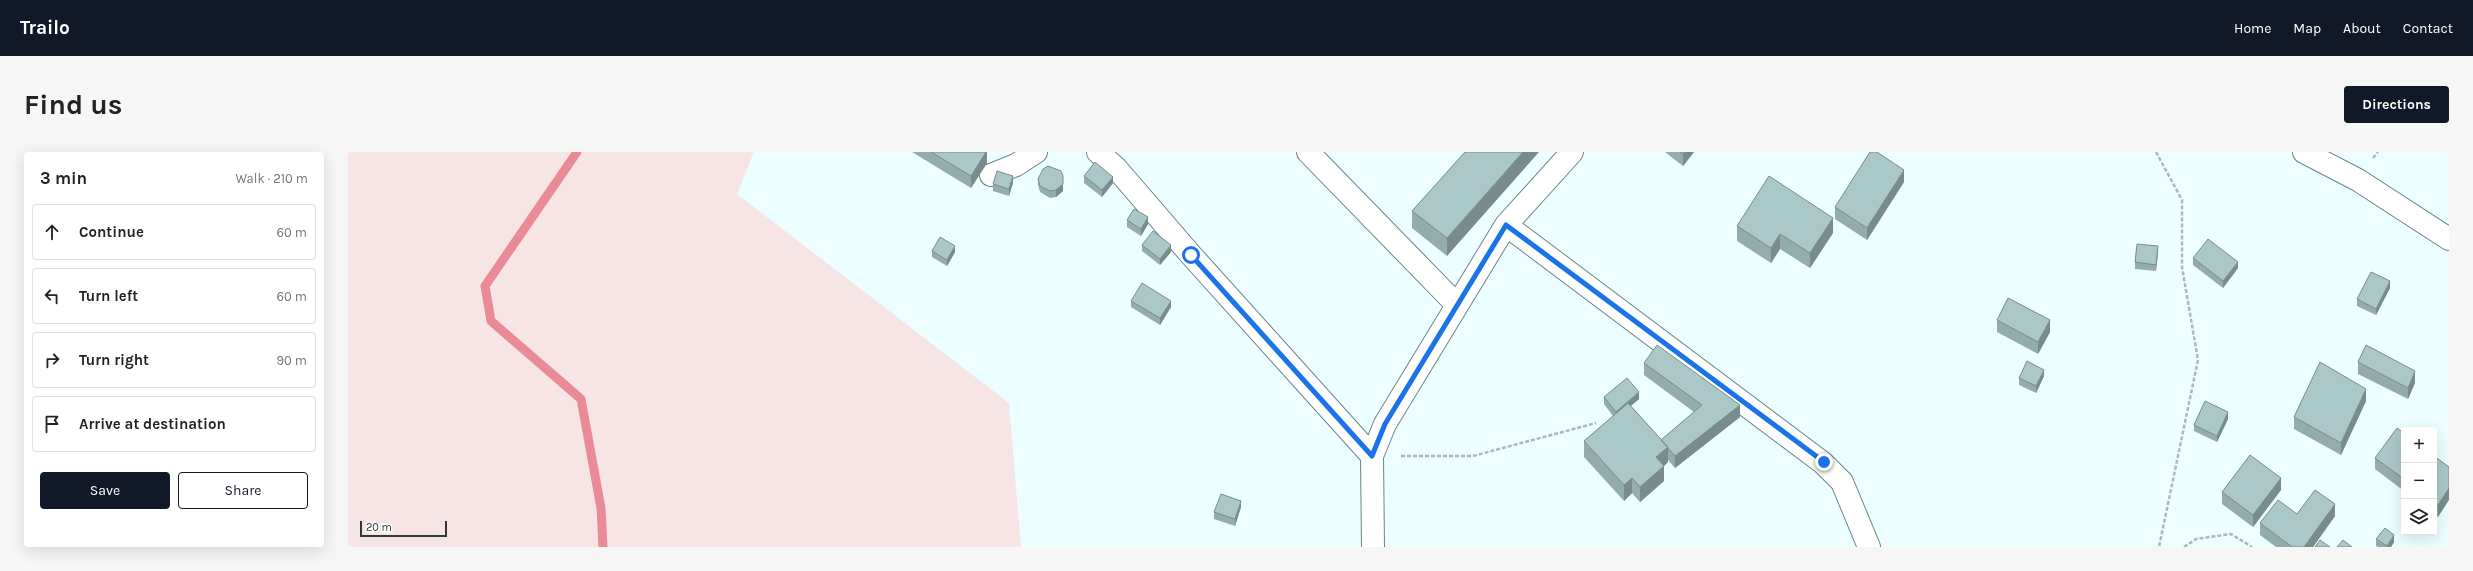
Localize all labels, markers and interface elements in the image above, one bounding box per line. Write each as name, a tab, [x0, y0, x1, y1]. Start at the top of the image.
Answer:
text: Trailo	[20, 17, 70, 39]
text: Home	[2234, 20, 2271, 37]
text: Map	[2293, 20, 2321, 37]
text: About	[2343, 20, 2381, 37]
text: Contact	[2403, 20, 2453, 37]
button: Directions	[2344, 86, 2449, 123]
text: Find us	[24, 88, 123, 121]
text: 3 min	[40, 168, 87, 188]
text: Walk · 210 m	[235, 171, 308, 186]
icon: ahead	[41, 221, 63, 243]
text: Continue	[79, 223, 144, 241]
text: 60 m	[277, 225, 307, 240]
route start	[1182, 246, 1200, 264]
icon: left	[41, 285, 63, 307]
text: Turn left	[79, 287, 138, 305]
text: 60 m	[277, 289, 307, 304]
icon: right	[41, 349, 63, 371]
text: Turn right	[79, 351, 149, 369]
text: 90 m	[276, 353, 307, 368]
icon: arrive	[41, 413, 63, 435]
text: Arrive at destination	[79, 415, 226, 433]
map controls	[2401, 427, 2437, 535]
button: +	[2401, 427, 2437, 463]
route end	[1815, 453, 1833, 471]
button: −	[2401, 463, 2437, 499]
button: Save	[40, 472, 170, 509]
button: Share	[178, 472, 308, 509]
button: layers	[2401, 499, 2437, 535]
scale bar	[360, 519, 447, 538]
text: 20 m	[366, 521, 392, 534]

